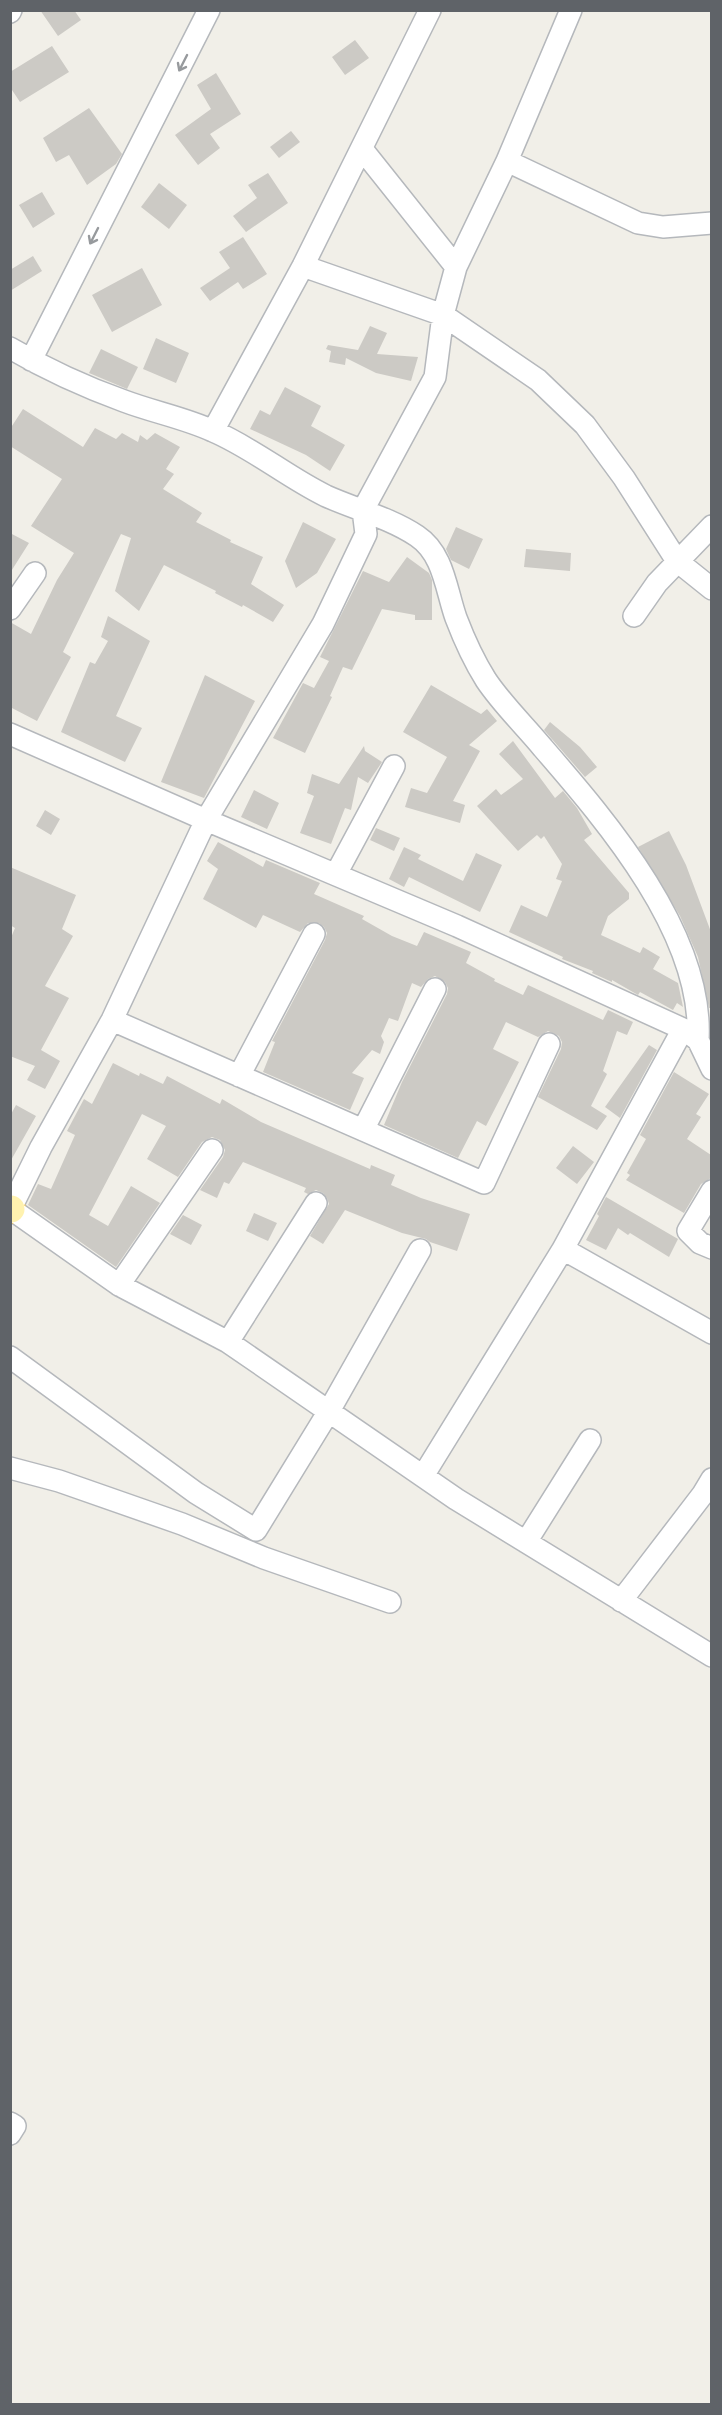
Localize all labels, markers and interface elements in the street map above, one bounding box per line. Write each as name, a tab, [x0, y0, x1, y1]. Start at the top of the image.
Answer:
one-way arrow	[176, 53, 188, 71]
one-way arrow	[88, 227, 99, 245]

